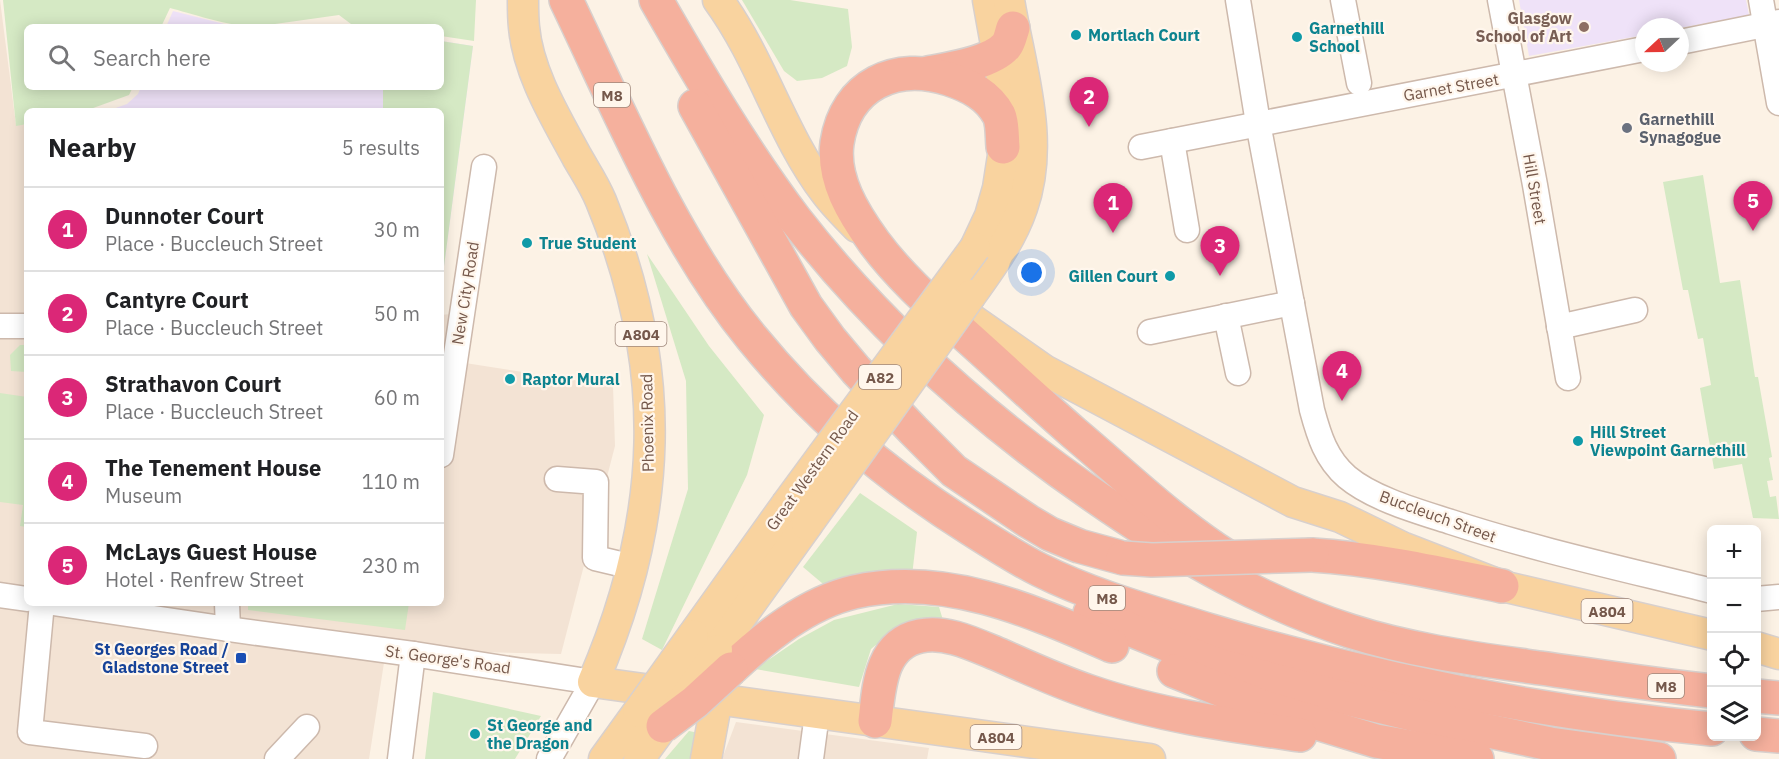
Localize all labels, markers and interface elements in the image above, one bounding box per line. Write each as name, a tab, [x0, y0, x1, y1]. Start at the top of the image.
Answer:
place label: Glasgow School of Art	[1475, 8, 1573, 46]
place label: Garnethill School	[1309, 18, 1385, 56]
north arrow	[1635, 18, 1689, 72]
marker: Glasgow School of Art	[1577, 20, 1591, 34]
search box	[24, 24, 444, 90]
place label: Mortlach Court	[1088, 25, 1200, 45]
marker: Mortlach Court	[1069, 28, 1083, 42]
marker: Garnethill School	[1290, 30, 1304, 44]
icon: search	[45, 41, 78, 74]
text: Search here	[93, 43, 211, 72]
street label: Garnet Street	[1402, 69, 1500, 105]
pin: 2	[1070, 78, 1108, 127]
road number: M8	[594, 83, 630, 107]
place label: Garnethill Synagogue	[1639, 109, 1721, 147]
marker: Garnethill Synagogue	[1620, 121, 1634, 135]
text: Nearby	[48, 130, 136, 164]
text: 5 results	[342, 134, 420, 161]
street label: Hill Street	[1519, 152, 1551, 226]
pin: 5	[1734, 182, 1772, 231]
pin: 1	[1094, 184, 1132, 233]
text: Dunnoter Court	[105, 201, 264, 230]
text: 1	[62, 216, 74, 243]
text: 30 m	[374, 216, 420, 243]
pin: 3	[1200, 226, 1240, 276]
text: Place · Buccleuch Street	[105, 230, 323, 257]
place label: True Student	[539, 233, 636, 253]
marker: True Student	[520, 236, 534, 250]
street label: New City Road	[447, 240, 483, 346]
your location	[1017, 258, 1046, 287]
place label: Gillen Court	[1068, 266, 1158, 286]
marker: Gillen Court	[1163, 269, 1177, 283]
text: Cantyre Court	[105, 285, 249, 314]
text: 2	[62, 300, 74, 327]
text: 50 m	[374, 300, 420, 327]
text: Place · Buccleuch Street	[105, 314, 323, 341]
road number: A804	[616, 322, 666, 346]
pin: 4	[1322, 352, 1362, 401]
road number: A82	[859, 365, 901, 389]
text: Strathavon Court	[105, 369, 281, 398]
place label: Raptor Mural	[522, 369, 620, 389]
marker: Raptor Mural	[503, 372, 517, 386]
street label: Phoenix Road	[636, 374, 658, 472]
text: 3	[62, 384, 74, 411]
text: 60 m	[374, 384, 420, 411]
text: Place · Buccleuch Street	[105, 398, 323, 425]
street label: Great Western Road	[762, 406, 862, 534]
place label: Hill Street Viewpoint Garnethill	[1590, 422, 1746, 460]
marker: Hill Street Viewpoint Garnethill	[1571, 434, 1585, 448]
text: The Tenement House	[105, 453, 321, 482]
text: 4	[62, 468, 74, 495]
text: 110 m	[362, 468, 420, 495]
text: Museum	[105, 482, 182, 509]
street label: Buccleuch Street	[1377, 486, 1499, 546]
map controls	[1707, 525, 1761, 741]
button: +	[1707, 525, 1761, 579]
text: McLays Guest House	[105, 537, 317, 566]
text: 5	[62, 552, 74, 579]
text: 230 m	[362, 552, 420, 579]
text: Hotel · Renfrew Street	[105, 566, 304, 593]
button: −	[1707, 579, 1761, 633]
road number: M8	[1089, 586, 1125, 610]
road number: A804	[1582, 599, 1632, 623]
button: locate	[1707, 633, 1761, 687]
place label: St Georges Road / Gladstone Street	[94, 639, 229, 677]
street label: St. George's Road	[384, 640, 512, 678]
marker: St Georges Road / Gladstone Street	[234, 651, 248, 665]
road number: M8	[1648, 674, 1684, 698]
button: layers	[1707, 687, 1761, 741]
place label: St George and the Dragon	[487, 715, 592, 753]
road number: A804	[970, 725, 1022, 749]
marker: St George and the Dragon	[468, 727, 482, 741]

